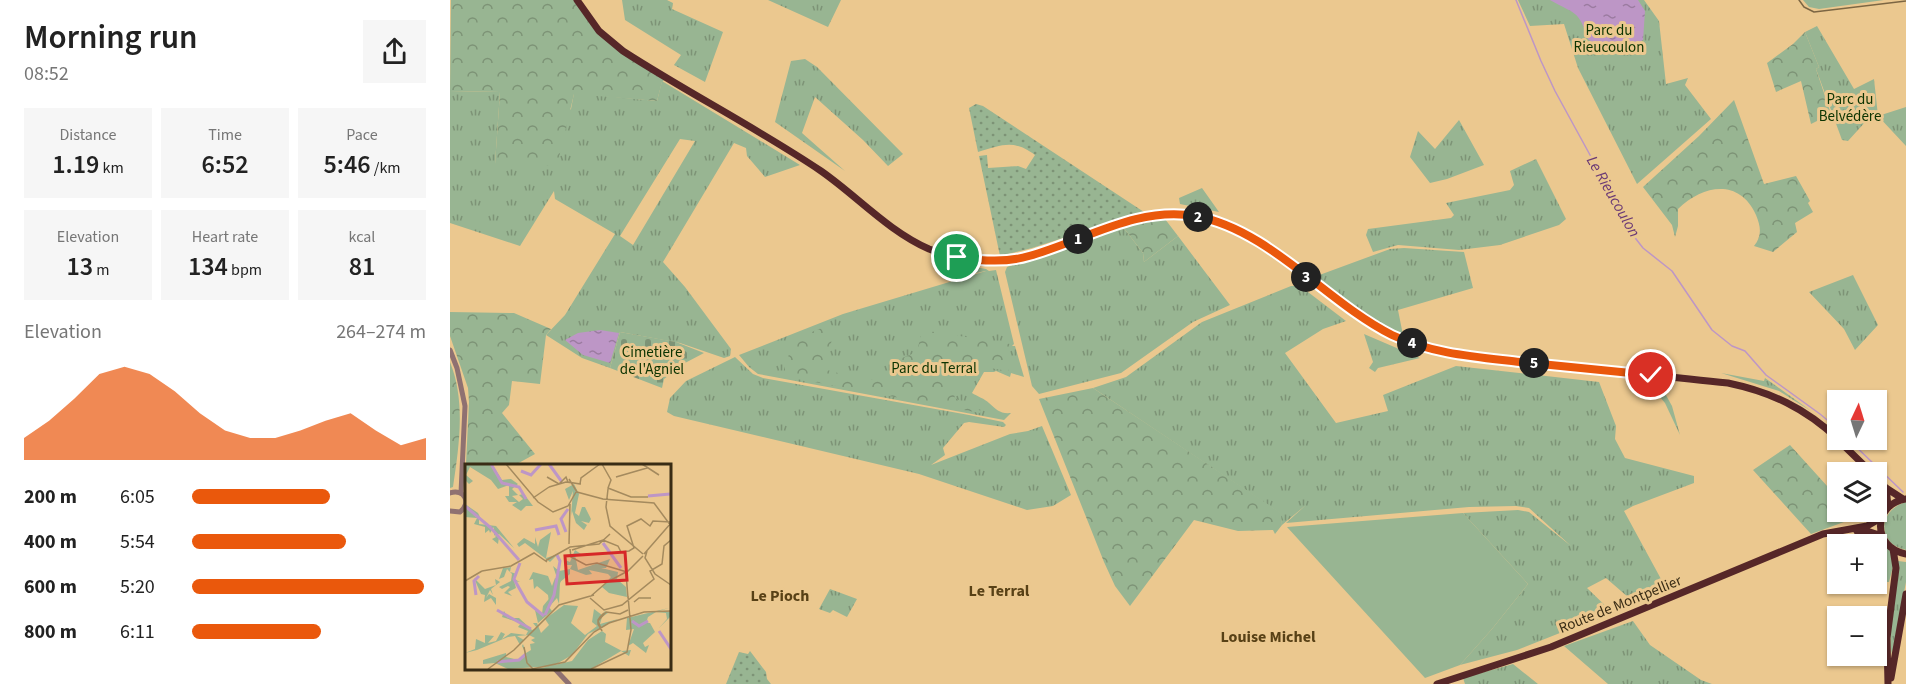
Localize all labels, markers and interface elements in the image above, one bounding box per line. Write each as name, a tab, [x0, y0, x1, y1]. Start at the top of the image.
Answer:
text: Morning run	[24, 14, 198, 61]
button: share	[363, 20, 426, 83]
park label: Parc du Rieucoulon	[1574, 20, 1644, 58]
text: 08:52	[24, 60, 69, 88]
park label: Parc du Belvédère	[1819, 89, 1881, 127]
text: Distance	[60, 124, 116, 146]
text: Time	[208, 124, 242, 146]
text: Pace	[346, 124, 378, 146]
text: 1.19	[52, 146, 99, 183]
text: 6:52	[201, 146, 249, 183]
text: 5:46	[323, 146, 371, 183]
water label: Le Rieucoulon	[1581, 152, 1645, 241]
text: km	[99, 157, 124, 179]
text: /km	[371, 157, 401, 179]
pin: 2	[1183, 202, 1213, 232]
text: 2	[1194, 206, 1202, 228]
pin: 1	[1063, 224, 1093, 254]
text: Elevation	[57, 226, 119, 248]
text: Heart rate	[192, 226, 258, 248]
text: kcal	[349, 226, 375, 248]
text: 1	[1074, 228, 1082, 250]
pin	[931, 231, 982, 282]
icon: arrive	[940, 240, 973, 273]
text: 13	[66, 248, 93, 285]
text: 134	[188, 248, 228, 285]
text: 81	[349, 248, 375, 285]
text: m	[93, 259, 110, 281]
text: bpm	[228, 259, 262, 281]
pin: 3	[1291, 262, 1321, 292]
text: 3	[1302, 266, 1310, 288]
text: Elevation	[24, 318, 102, 346]
text: 264–274 m	[336, 318, 426, 346]
pin: 4	[1397, 328, 1427, 358]
text: 4	[1408, 332, 1416, 354]
park label: Cimetière de l'Agniel	[620, 342, 684, 380]
pin: 5	[1519, 348, 1549, 378]
pin	[1625, 349, 1676, 400]
text: 5	[1530, 352, 1538, 374]
park label: Parc du Terral	[891, 358, 977, 379]
icon: check	[1634, 358, 1667, 391]
north arrow	[1827, 390, 1887, 450]
map controls	[1827, 390, 1887, 666]
button: layers	[1827, 462, 1887, 522]
inset map	[465, 464, 670, 669]
text: 200 m	[24, 483, 77, 511]
text: 6:05	[120, 483, 155, 511]
text: 400 m	[24, 528, 77, 556]
text: 5:54	[120, 528, 155, 556]
button: +	[1827, 534, 1887, 594]
street label: Route de Montpellier	[1556, 570, 1685, 639]
text: 600 m	[24, 573, 77, 601]
text: 5:20	[120, 573, 155, 601]
district label: Le Terral	[969, 580, 1030, 602]
district label: Le Pioch	[750, 585, 810, 607]
button: −	[1827, 606, 1887, 666]
text: 800 m	[24, 618, 77, 646]
text: 6:11	[120, 618, 155, 646]
district label: Louise Michel	[1220, 626, 1316, 648]

